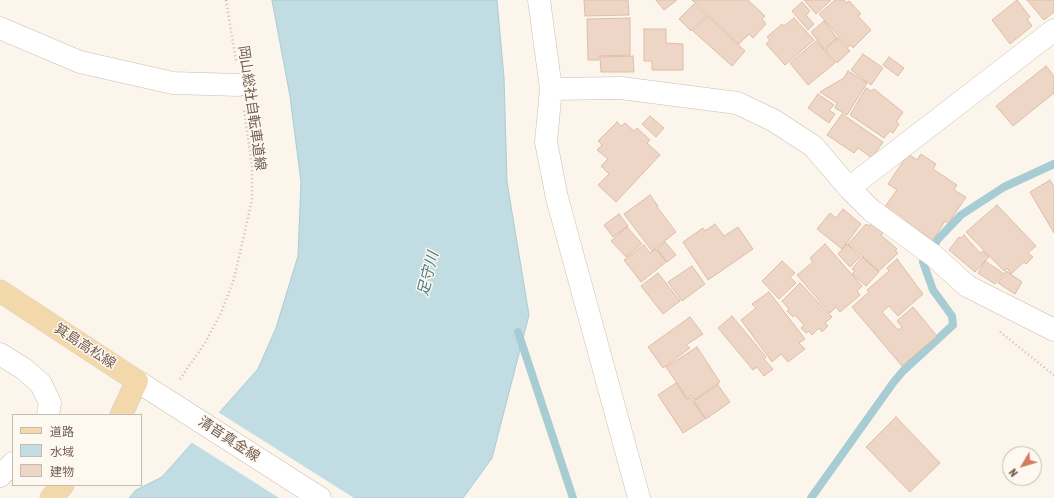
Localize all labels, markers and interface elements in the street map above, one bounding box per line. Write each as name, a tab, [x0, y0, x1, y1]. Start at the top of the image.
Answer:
street label: 岡山総社自転車道線	[235, 44, 269, 172]
water label: 足守川	[414, 250, 442, 298]
street label: 箕島高松線	[51, 320, 119, 372]
street label: 清音真金線	[195, 413, 263, 465]
legend	[12, 414, 142, 486]
text: 道路	[50, 425, 74, 439]
text: 水域	[50, 445, 74, 459]
north arrow	[1002, 446, 1042, 486]
text: 建物	[50, 465, 74, 479]
text: N	[1007, 467, 1020, 479]

